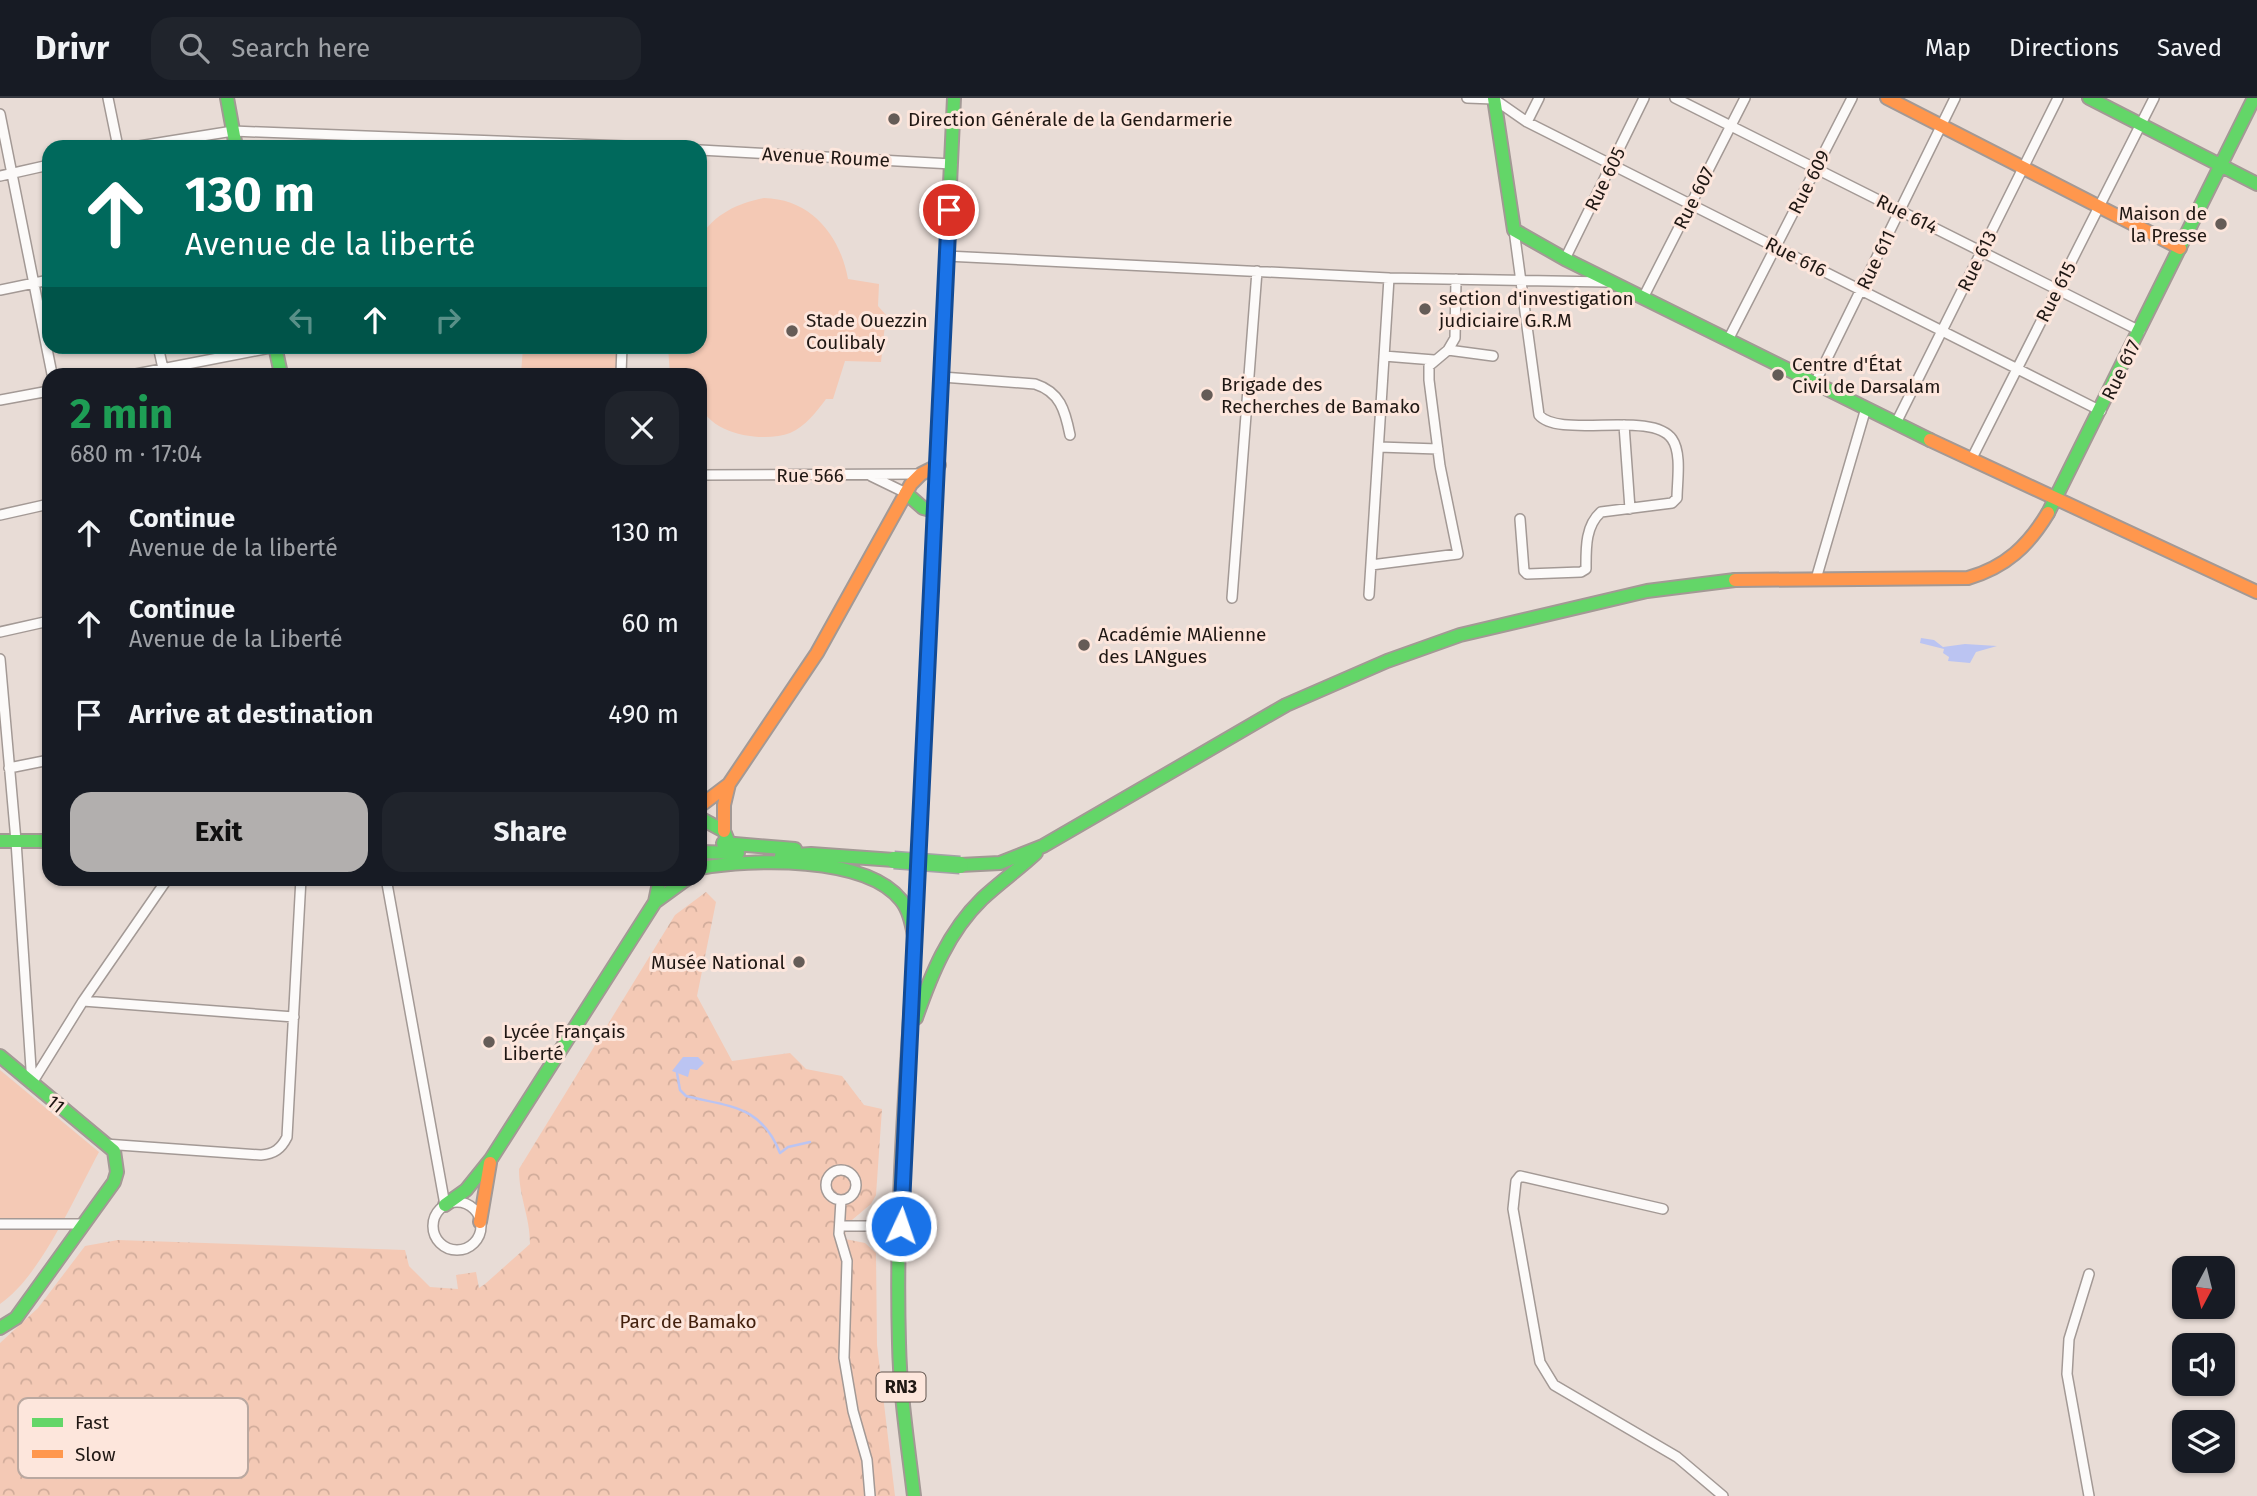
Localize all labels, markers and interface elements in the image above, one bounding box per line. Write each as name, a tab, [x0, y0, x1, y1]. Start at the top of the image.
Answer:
search box	[151, 17, 641, 80]
text: Drivr	[35, 28, 109, 68]
icon: search	[175, 29, 213, 67]
text: Search here	[231, 33, 370, 64]
text: Map	[1925, 34, 1971, 62]
text: Directions	[2009, 34, 2119, 62]
text: Saved	[2157, 34, 2222, 62]
place label: Direction Générale de la Gendarmerie	[908, 108, 1233, 131]
marker: Direction Générale de la Gendarmerie	[886, 111, 902, 127]
street label: Avenue Roume	[761, 142, 891, 172]
street label: Rue 605	[1580, 143, 1630, 215]
street label: Rue 609	[1783, 146, 1835, 218]
street label: Rue 607	[1669, 163, 1719, 233]
text: 130 m	[185, 165, 315, 224]
icon: ahead	[70, 168, 161, 259]
pin	[919, 180, 979, 240]
street label: Rue 614	[1873, 189, 1941, 239]
icon: arrive	[930, 191, 968, 229]
place label: Maison de la Presse	[2119, 202, 2207, 247]
marker: Maison de la Presse	[2213, 216, 2229, 232]
text: Avenue de la liberté	[185, 225, 476, 263]
street label: Rue 611	[1852, 226, 1900, 294]
street label: Rue 613	[1952, 227, 2002, 295]
street label: Rue 616	[1762, 232, 1830, 282]
street label: Rue 615	[2031, 258, 2081, 326]
place label: section d'investigation judiciaire G.R.M	[1438, 287, 1634, 332]
icon: left	[283, 301, 321, 339]
icon: ahead	[356, 301, 394, 339]
icon: right	[429, 301, 467, 339]
marker: section d'investigation judiciaire G.R.M	[1417, 301, 1433, 317]
place label: Stade Ouezzin Coulibaly	[806, 309, 928, 354]
marker: Stade Ouezzin Coulibaly	[784, 323, 800, 339]
street label: Rue 617	[2097, 336, 2145, 404]
place label: Centre d'État Civil de Darsalam	[1792, 353, 1940, 398]
marker: Centre d'État Civil de Darsalam	[1770, 367, 1786, 383]
place label: Brigade des Recherches de Bamako	[1221, 373, 1420, 418]
marker: Brigade des Recherches de Bamako	[1199, 387, 1215, 403]
text: 2 min	[70, 389, 173, 439]
button: close	[605, 391, 679, 465]
text: 680 m · 17:04	[70, 440, 202, 468]
street label: Rue 566	[776, 464, 844, 487]
text: Continue	[129, 503, 235, 534]
icon: ahead	[70, 514, 108, 552]
text: 130 m	[611, 517, 679, 548]
text: Avenue de la liberté	[129, 534, 338, 562]
text: Continue	[129, 594, 235, 625]
icon: ahead	[70, 605, 108, 643]
text: 60 m	[621, 608, 679, 639]
place label: Académie MAlienne des LANgues	[1098, 623, 1266, 668]
text: Avenue de la Liberté	[129, 625, 343, 653]
marker: Académie MAlienne des LANgues	[1076, 637, 1092, 653]
icon: arrive	[70, 696, 108, 734]
text: Arrive at destination	[129, 699, 373, 730]
text: 490 m	[608, 699, 679, 730]
button: Exit	[70, 792, 368, 872]
button: Share	[382, 792, 679, 872]
place label: Musée National	[651, 951, 785, 974]
marker: Musée National	[791, 954, 807, 970]
place label: Lycée Français Liberté	[503, 1020, 625, 1065]
marker: Lycée Français Liberté	[481, 1034, 497, 1050]
street label: 11	[42, 1090, 70, 1118]
position arrow	[864, 1189, 938, 1263]
north arrow	[2172, 1256, 2235, 1320]
map controls	[2172, 1256, 2235, 1473]
park label: Parc de Bamako	[619, 1310, 757, 1333]
button: sound	[2172, 1333, 2235, 1396]
road number: RN3	[876, 1372, 926, 1402]
legend	[18, 1398, 248, 1478]
button: layers	[2172, 1410, 2235, 1473]
text: Fast	[75, 1411, 109, 1434]
text: Slow	[75, 1443, 116, 1466]

